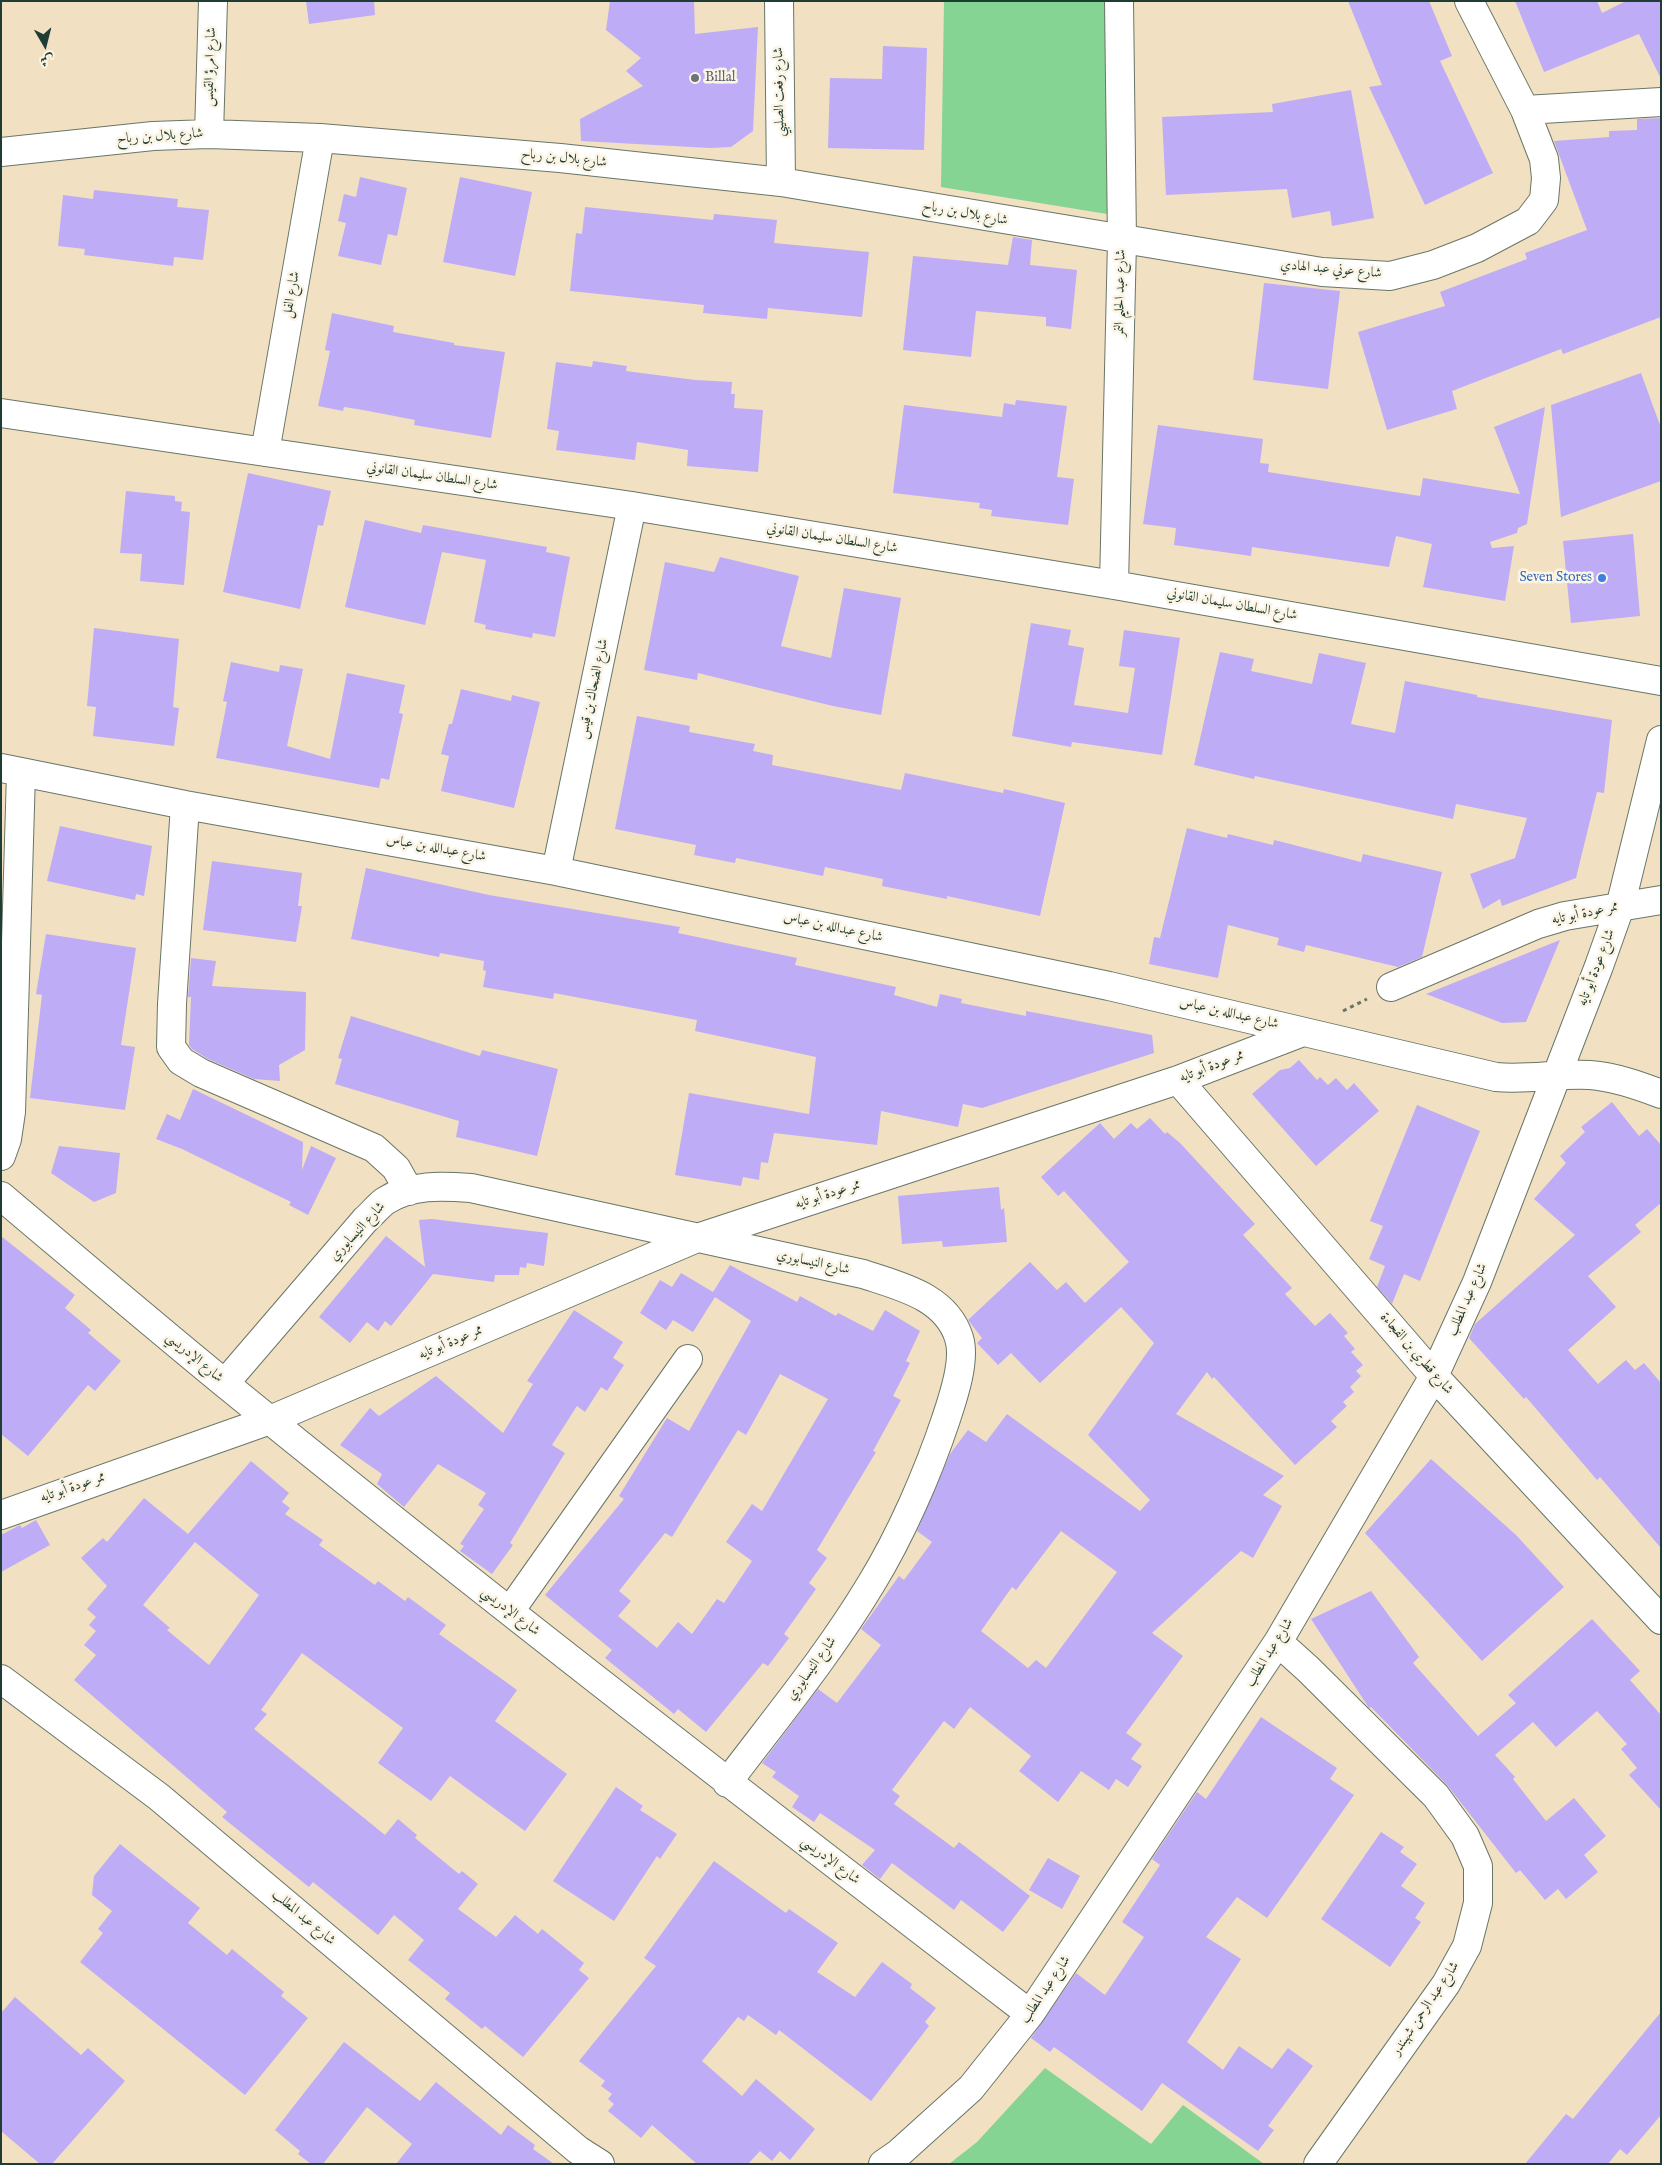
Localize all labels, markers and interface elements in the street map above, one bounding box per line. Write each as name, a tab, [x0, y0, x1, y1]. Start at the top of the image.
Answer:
north arrow	[20, 20, 70, 70]
street label: شارع امرؤ القيس	[201, 27, 221, 107]
street label: شارع رفعت الصليبي	[771, 47, 789, 137]
text: ش	[39, 50, 55, 70]
place label: Billal	[705, 70, 736, 86]
marker: Billal	[689, 72, 701, 84]
street label: شارع بلال بن رباح	[116, 126, 204, 148]
street label: شارع بلال بن رباح	[520, 146, 608, 172]
street label: شارع بلال بن رباح	[921, 198, 1009, 230]
street label: شارع عبد الحليم النمر	[1112, 249, 1130, 337]
street label: شارع عوني عبد الهادي	[1280, 257, 1382, 283]
street label: شارع الفل	[280, 270, 304, 320]
street label: شارع السلطان سليمان القانوني	[365, 459, 499, 495]
street label: شارع السلطان سليمان القانوني	[765, 520, 899, 558]
place label: Seven Stores	[1519, 570, 1592, 586]
marker: Seven Stores	[1596, 572, 1608, 584]
street label: شارع السلطان سليمان القانوني	[1165, 585, 1299, 625]
street label: شارع الضحاك بن قيس	[575, 637, 613, 741]
street label: شارع عبدالله بن عباس	[385, 832, 487, 866]
street label: ممر عودة أبو تايه	[1550, 899, 1620, 929]
street label: شارع عبدالله بن عباس	[782, 909, 884, 947]
street label: شارع عودة أبو تايه	[1575, 927, 1619, 1009]
street label: شارع عبدالله بن عباس	[1178, 994, 1280, 1034]
street label: ممر عودة أبو تايه	[1177, 1047, 1247, 1087]
street label: ممر عودة أبو تايه	[793, 1177, 863, 1213]
street label: شارع النيسابوري	[326, 1199, 390, 1265]
street label: شارع النيسابوري	[775, 1247, 851, 1279]
street label: شارع عبد المطلب	[1444, 1261, 1492, 1339]
street label: شارع قطري بن الفجاءة	[1376, 1310, 1456, 1398]
street label: ممر عودة أبو تايه	[416, 1322, 486, 1364]
street label: شارع الإدريسي	[162, 1329, 226, 1387]
street label: ممر عودة أبو تايه	[38, 1469, 108, 1507]
street label: شارع الإدريسي	[477, 1584, 543, 1640]
street label: شارع عبد المطلب	[1242, 1615, 1298, 1691]
street label: شارع النيسابوري	[783, 1634, 841, 1704]
street label: شارع الإدريسي	[797, 1833, 863, 1889]
street label: شارع عبد المطلب	[268, 1887, 338, 1949]
street label: شارع عبد المطلب	[1017, 1953, 1075, 2027]
street label: شارع عبد الرحمن شهبندر	[1388, 1959, 1464, 2059]

